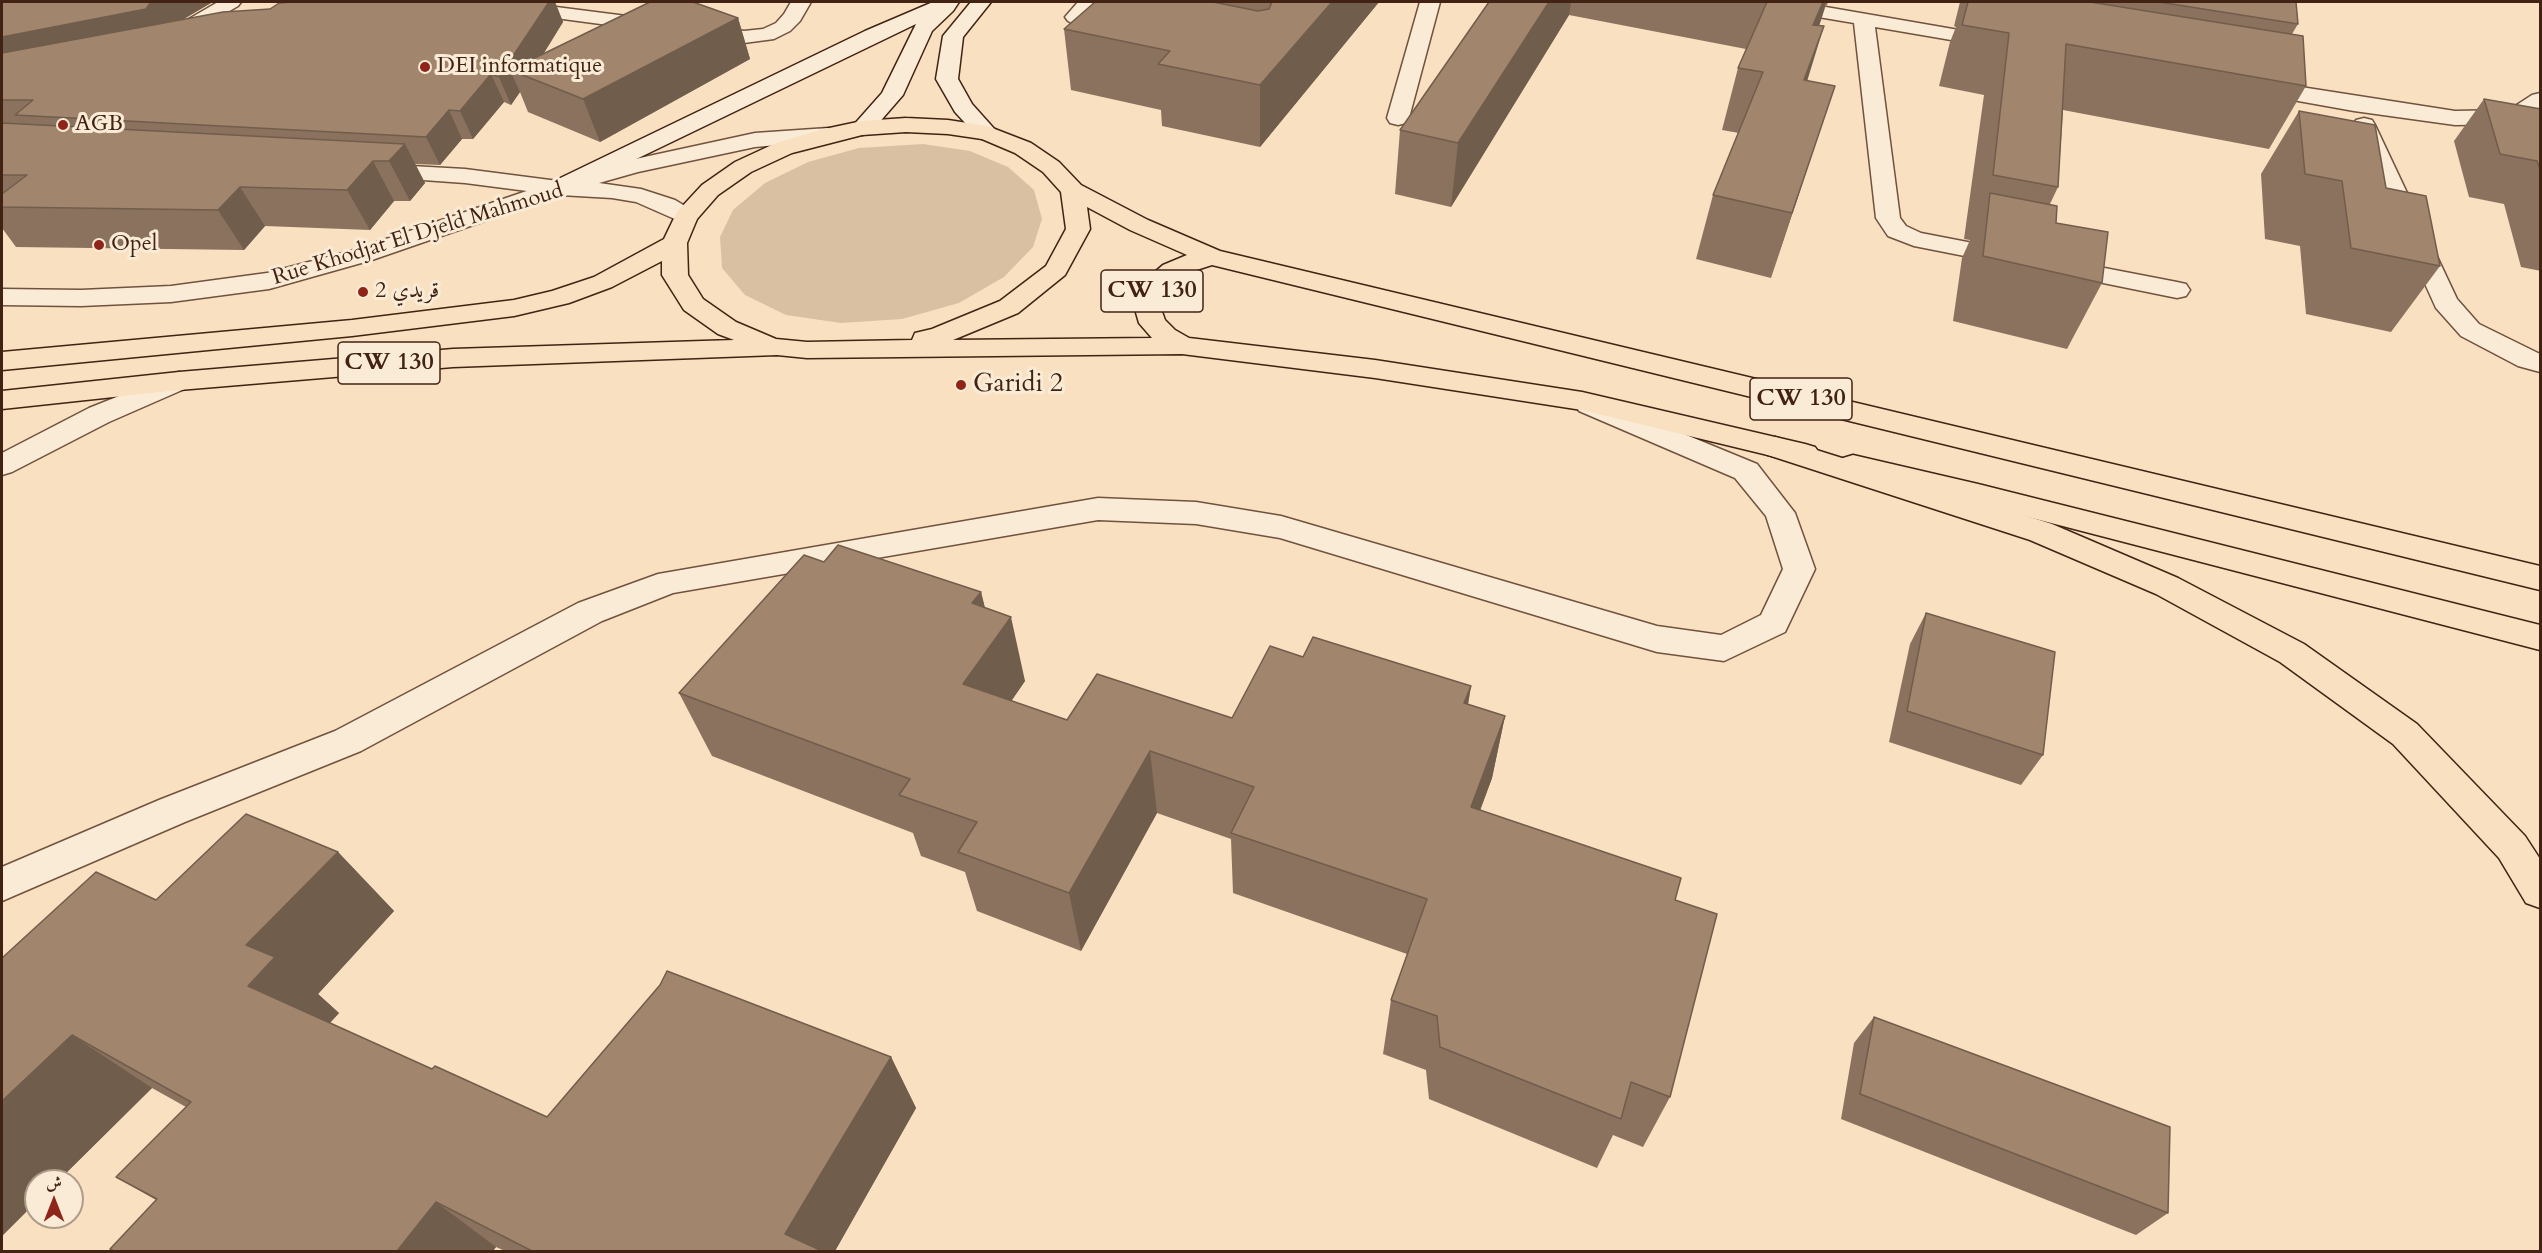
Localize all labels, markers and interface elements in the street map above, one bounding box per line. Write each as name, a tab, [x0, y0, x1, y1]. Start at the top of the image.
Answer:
place label: DEI informatique	[437, 54, 602, 80]
marker: DEI informatique	[418, 60, 432, 74]
place label: AGB	[75, 112, 123, 138]
marker: AGB	[56, 118, 70, 132]
street label: Rue Khodjat El Djeld Mahmoud	[269, 178, 567, 292]
place label: Opel	[111, 232, 157, 258]
marker: Opel	[92, 238, 106, 252]
road number: CW 130	[1101, 270, 1203, 312]
place label: قريدي 2	[375, 279, 439, 305]
marker: قريدي 2	[356, 285, 370, 299]
road number: CW 130	[338, 342, 440, 384]
place label: Garidi 2	[973, 369, 1063, 401]
marker: Garidi 2	[954, 378, 968, 392]
road number: CW 130	[1750, 378, 1852, 420]
north arrow	[24, 1169, 84, 1229]
text: ش	[46, 1172, 62, 1194]

